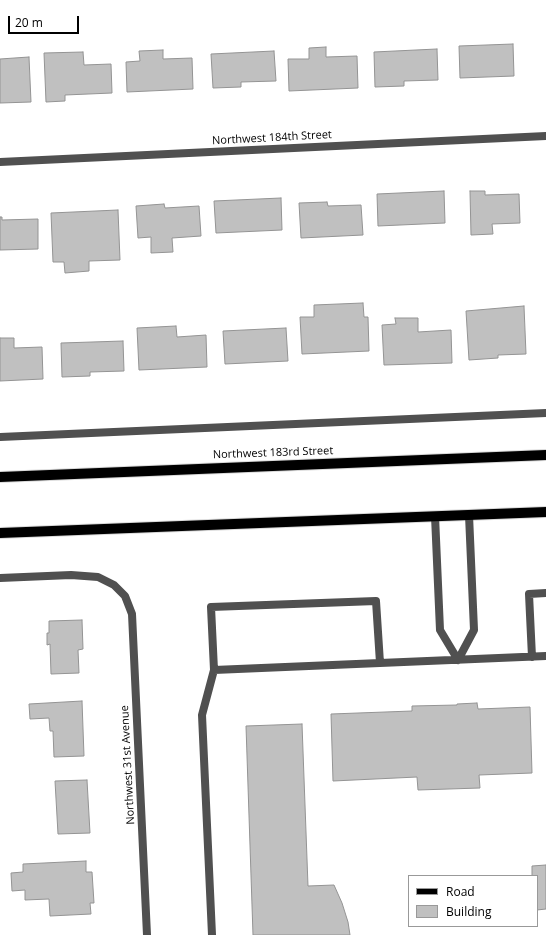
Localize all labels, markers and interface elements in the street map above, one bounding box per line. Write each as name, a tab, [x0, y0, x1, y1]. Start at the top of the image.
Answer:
scale bar	[10, 8, 81, 34]
text: 20 m	[15, 14, 43, 31]
street label: Northwest 184th Street	[212, 128, 332, 148]
street label: Northwest 183rd Street	[213, 444, 333, 462]
street label: Northwest 31st Avenue	[118, 705, 138, 825]
legend	[408, 875, 538, 927]
text: Road	[446, 883, 475, 900]
text: Building	[446, 903, 491, 920]

